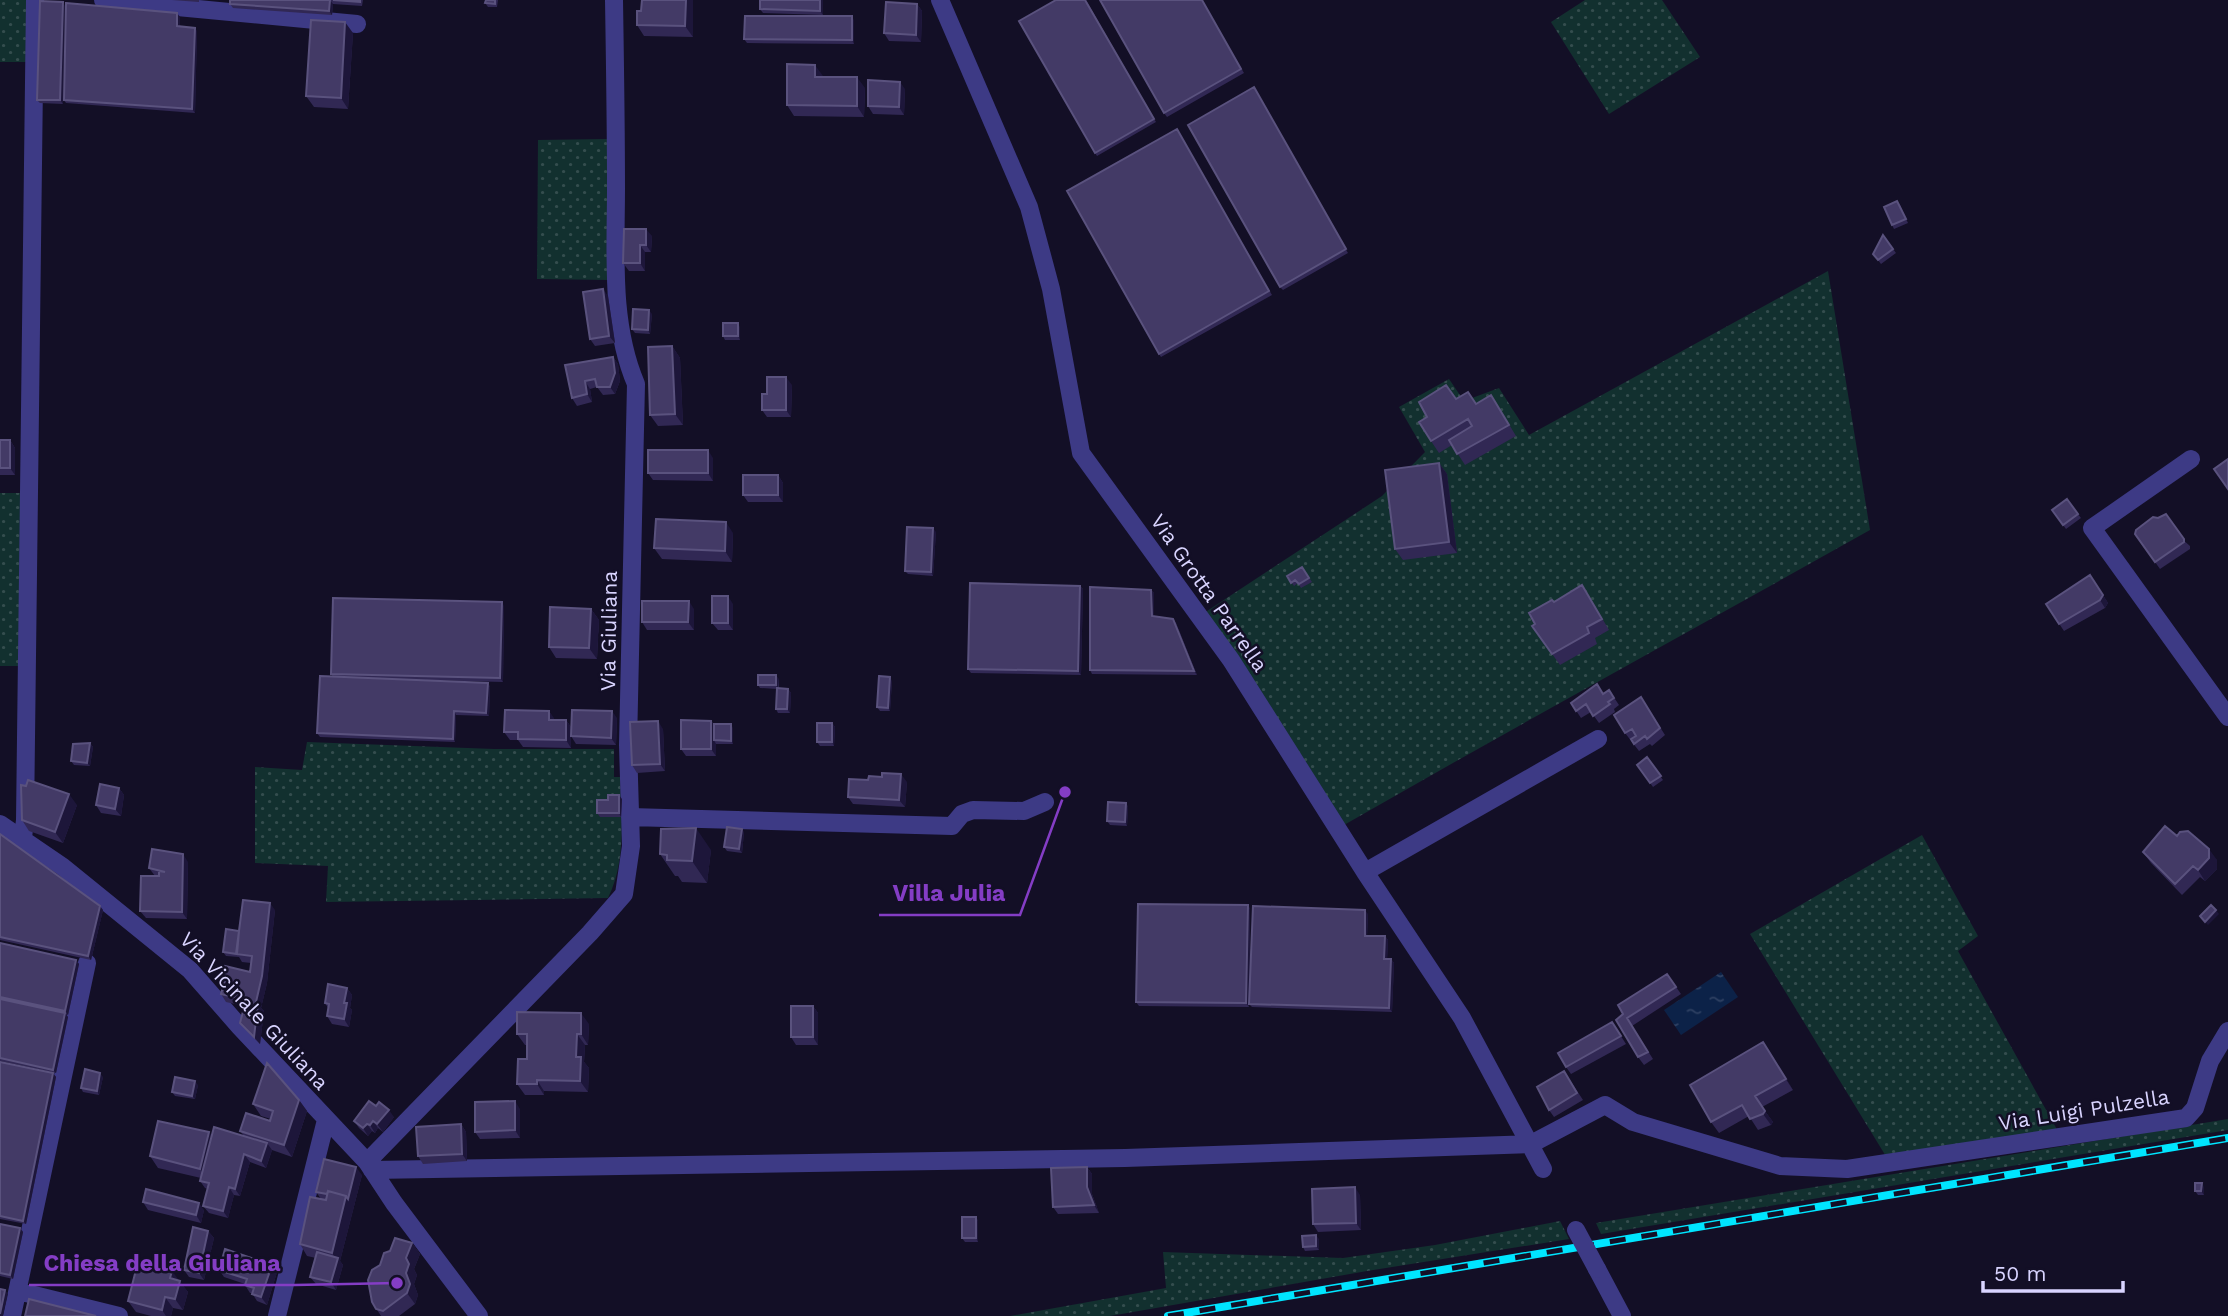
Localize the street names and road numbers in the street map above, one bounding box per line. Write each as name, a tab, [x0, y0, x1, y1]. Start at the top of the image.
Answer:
street label: Via Grotta Parrella	[1146, 509, 1273, 676]
street label: Via Giuliana	[595, 571, 622, 691]
street label: Via Vicinale Giuliana	[175, 927, 334, 1095]
street label: Via Luigi Pulzella	[1997, 1084, 2171, 1135]

